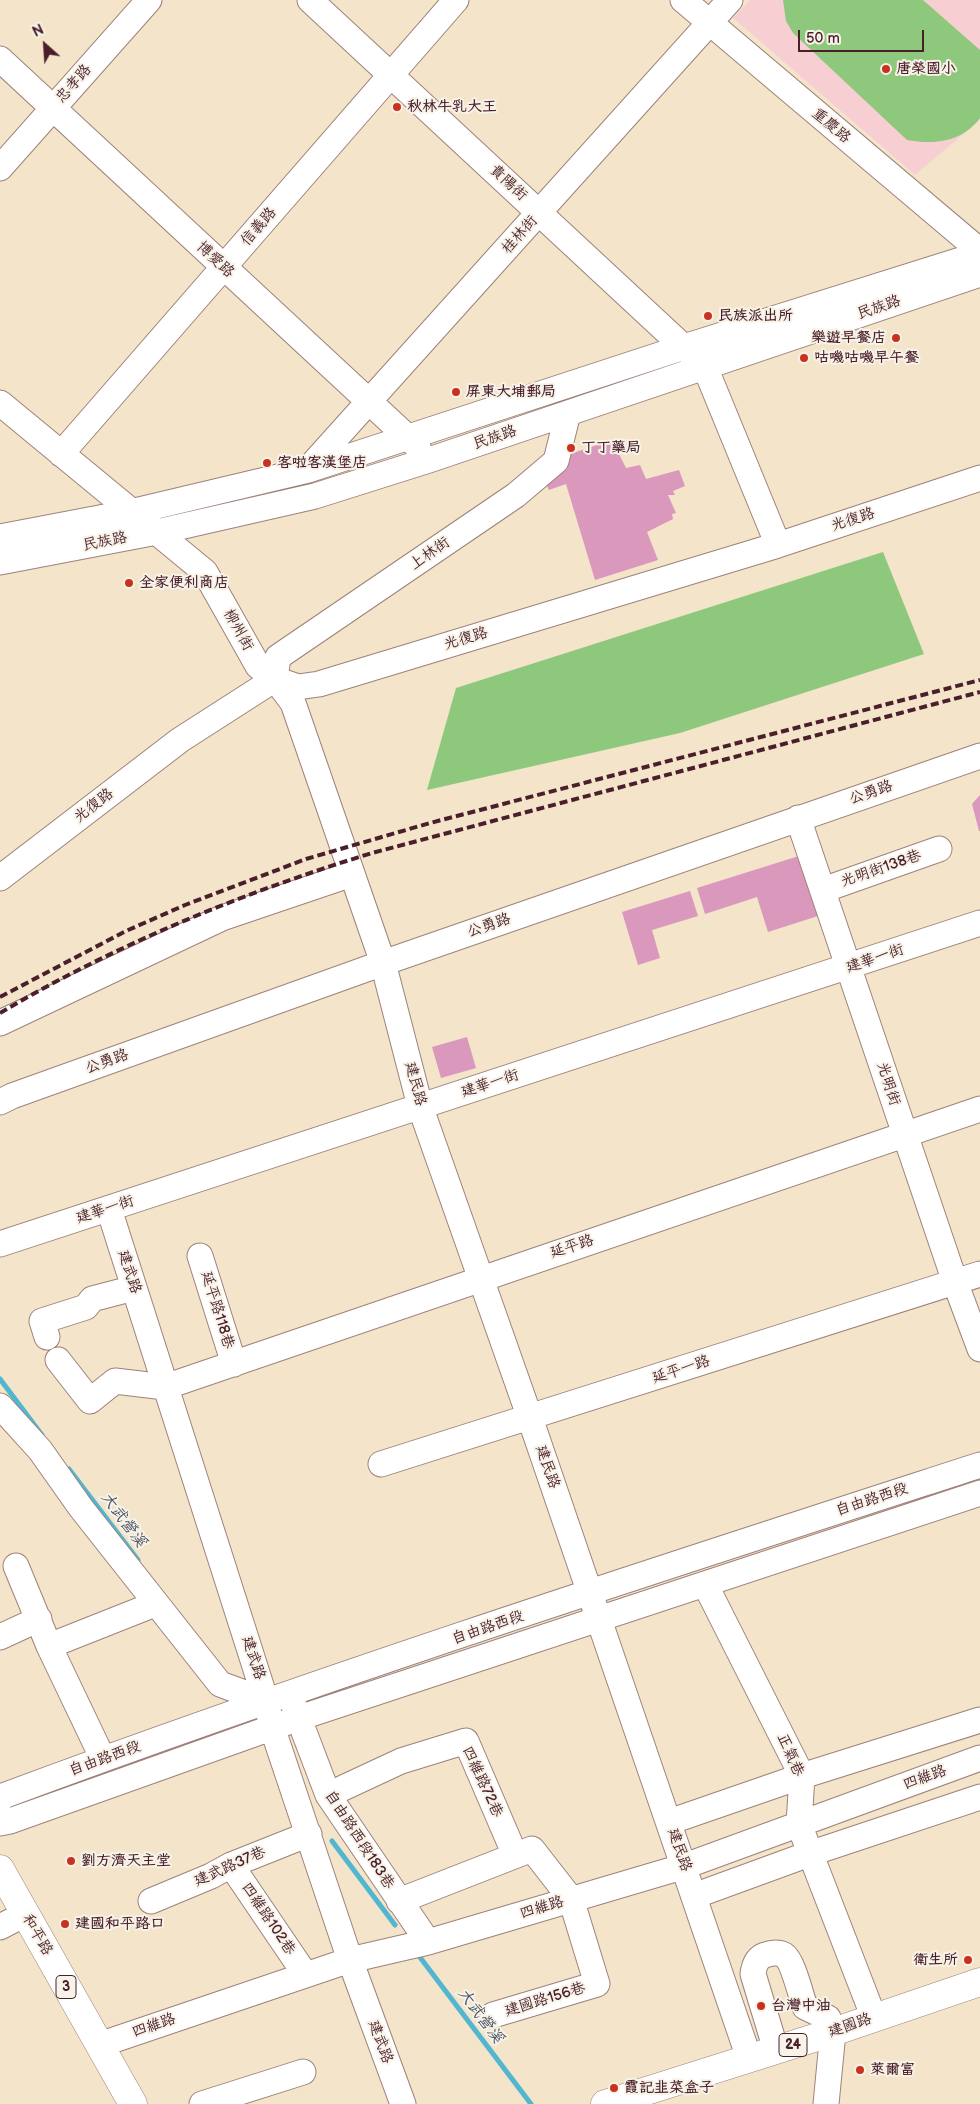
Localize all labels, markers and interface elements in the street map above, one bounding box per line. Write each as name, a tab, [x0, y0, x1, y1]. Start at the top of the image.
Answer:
north arrow	[20, 20, 70, 70]
scale bar	[800, 20, 926, 52]
text: N	[30, 21, 47, 41]
text: 50 m	[806, 29, 840, 48]
place label: 唐榮國小	[896, 60, 956, 78]
street label: 忠孝路	[52, 61, 96, 107]
marker: 唐榮國小	[880, 63, 892, 75]
place label: 秋林牛乳大王	[407, 98, 497, 116]
marker: 秋林牛乳大王	[391, 101, 403, 113]
street label: 重慶路	[808, 105, 854, 147]
street label: 貴陽街	[485, 161, 531, 205]
street label: 信義路	[237, 204, 281, 250]
street label: 桂林街	[498, 212, 542, 258]
street label: 博愛路	[192, 238, 238, 282]
street label: 民族路	[855, 292, 903, 324]
place label: 民族派出所	[718, 307, 793, 325]
marker: 民族派出所	[702, 310, 714, 322]
place label: 樂遊早餐店	[811, 329, 886, 347]
marker: 樂遊早餐店	[890, 332, 902, 344]
place label: 咕嘰咕嘰早午餐	[814, 349, 919, 367]
marker: 咕嘰咕嘰早午餐	[798, 352, 810, 364]
place label: 屏東大埔郵局	[466, 383, 556, 401]
marker: 屏東大埔郵局	[450, 386, 462, 398]
street label: 民族路	[471, 422, 519, 454]
place label: 丁丁藥局	[581, 439, 641, 457]
marker: 丁丁藥局	[565, 442, 577, 454]
place label: 客啦客漢堡店	[277, 454, 367, 472]
marker: 客啦客漢堡店	[261, 457, 273, 469]
street label: 光復路	[829, 504, 877, 536]
street label: 民族路	[81, 529, 129, 555]
street label: 上林街	[406, 534, 454, 574]
place label: 全家便利商店	[139, 574, 229, 592]
marker: 全家便利商店	[123, 577, 135, 589]
street label: 柳州街	[219, 606, 257, 654]
street label: 光復路	[442, 624, 490, 654]
street label: 公勇路	[847, 777, 895, 809]
street label: 光復路	[71, 785, 117, 827]
street label: 光明街138巷	[838, 847, 924, 891]
street label: 公勇路	[465, 910, 513, 942]
street label: 建華一街	[844, 941, 906, 977]
street label: 公勇路	[83, 1046, 131, 1078]
street label: 建民路	[400, 1060, 430, 1108]
street label: 光明街	[872, 1060, 904, 1108]
street label: 建華一街	[459, 1066, 521, 1102]
street label: 建華一街	[74, 1192, 136, 1228]
street label: 延平路	[548, 1231, 596, 1263]
street label: 建武路	[113, 1248, 145, 1296]
street label: 延平路118巷	[197, 1269, 237, 1351]
street label: 延平一路	[650, 1352, 712, 1388]
street label: 建民路	[531, 1443, 563, 1491]
street label: 自由路西段	[834, 1480, 910, 1520]
water label: 大武營溪	[96, 1489, 150, 1551]
street label: 自由路西段	[450, 1607, 526, 1649]
street label: 建武路	[237, 1634, 269, 1682]
street label: 正氣巷	[773, 1731, 807, 1779]
street label: 自由路西段	[67, 1738, 143, 1780]
street label: 四維路72巷	[458, 1744, 506, 1820]
street label: 四維路	[901, 1762, 949, 1794]
street label: 自由路西段183巷	[320, 1787, 398, 1893]
street label: 建民路	[663, 1826, 695, 1874]
street label: 建武路37巷	[191, 1843, 269, 1891]
place label: 劉方濟天主堂	[81, 1852, 171, 1870]
marker: 劉方濟天主堂	[65, 1855, 77, 1867]
street label: 四維路102巷	[237, 1879, 299, 1959]
street label: 四維路	[518, 1893, 566, 1923]
street label: 和平路	[18, 1911, 56, 1959]
place label: 建國和平路口	[75, 1915, 165, 1933]
marker: 建國和平路口	[59, 1918, 71, 1930]
place label: 衛生所	[913, 1951, 958, 1969]
marker: 衛生所	[962, 1954, 974, 1966]
road number: 3	[56, 1975, 76, 1998]
street label: 建國路156巷	[502, 1979, 588, 2021]
water label: 大武營溪	[453, 1985, 507, 2047]
place label: 台灣中油	[771, 1997, 831, 2015]
marker: 台灣中油	[755, 2000, 767, 2012]
street label: 四維路	[130, 2010, 178, 2042]
street label: 建國路	[826, 2010, 874, 2042]
street label: 建武路	[364, 2018, 396, 2066]
road number: 24	[779, 2034, 807, 2056]
place label: 萊爾富	[870, 2061, 915, 2079]
marker: 萊爾富	[854, 2064, 866, 2076]
place label: 霞記韭菜盒子	[624, 2079, 714, 2097]
marker: 霞記韭菜盒子	[608, 2082, 620, 2094]

